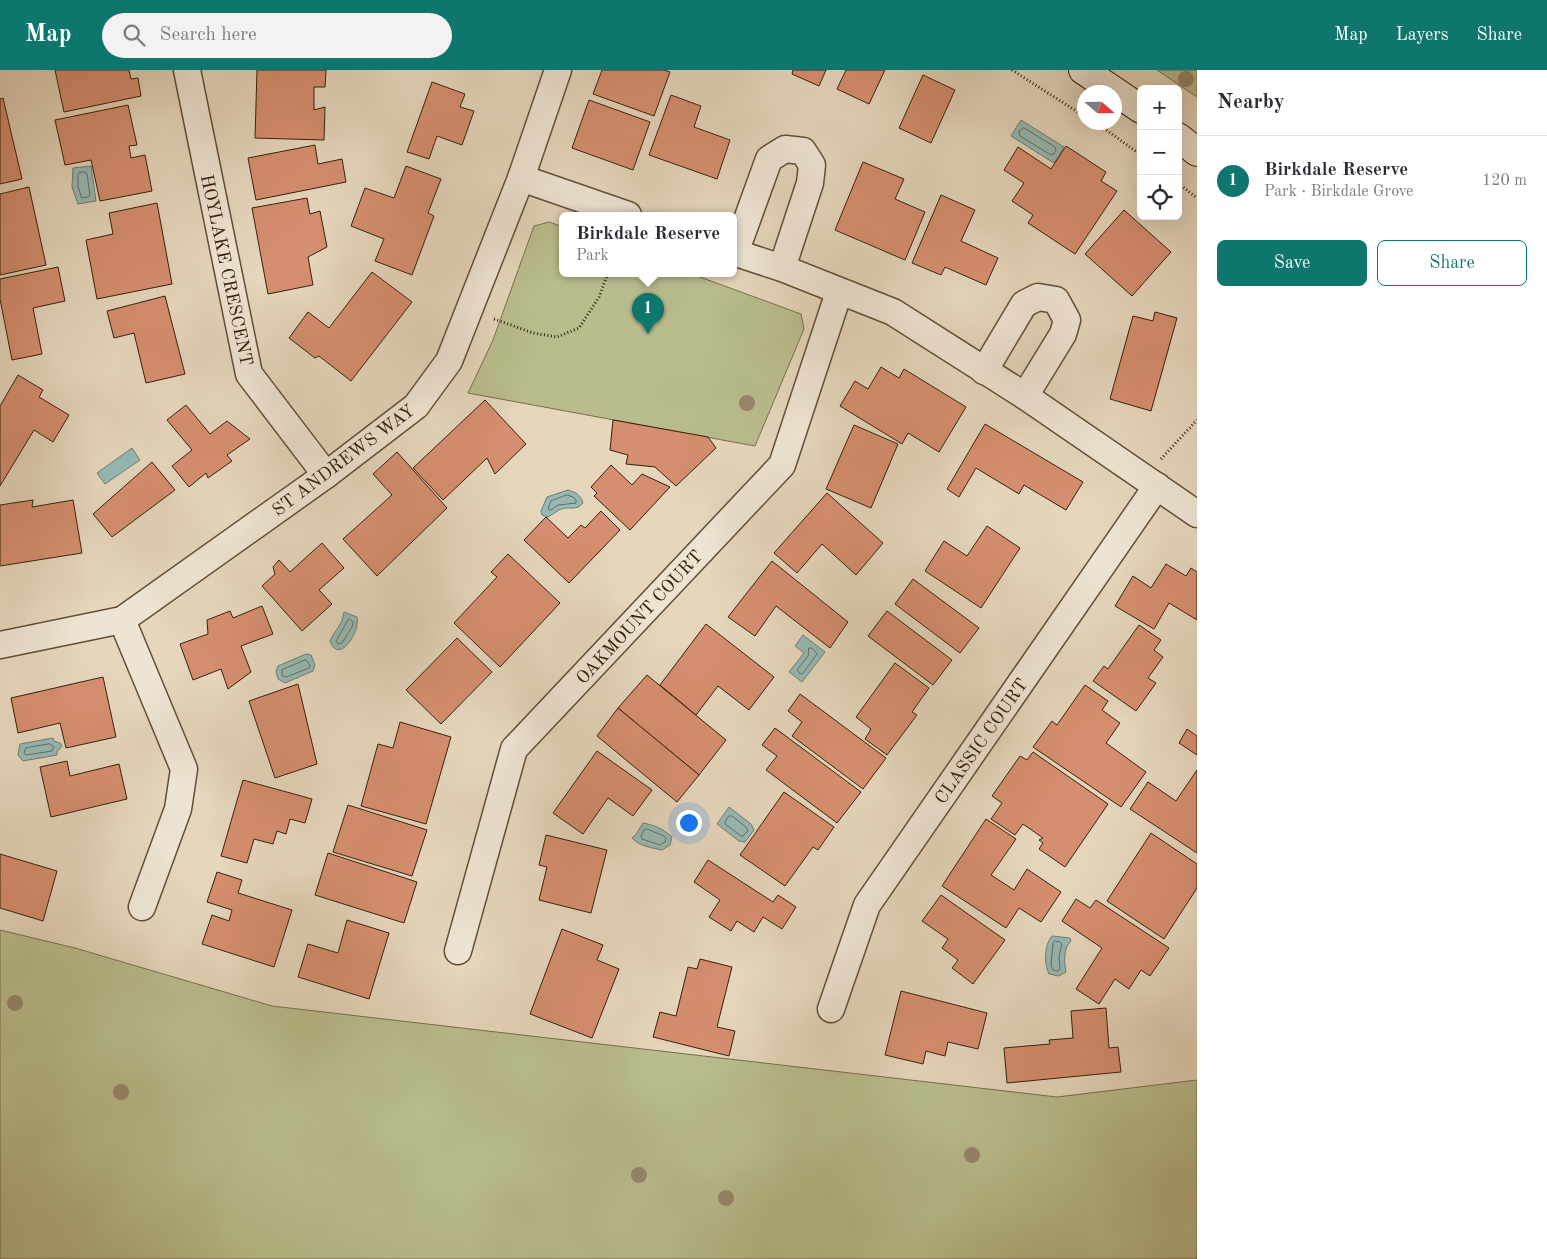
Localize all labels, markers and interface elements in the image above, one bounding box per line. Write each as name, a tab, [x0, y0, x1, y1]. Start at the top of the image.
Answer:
search box	[102, 13, 452, 58]
icon: search	[120, 21, 148, 49]
text: Map	[25, 23, 72, 47]
text: Search here	[160, 26, 257, 45]
text: Map	[1334, 26, 1368, 44]
text: Layers	[1396, 26, 1448, 44]
text: Share	[1476, 26, 1522, 44]
north arrow	[1077, 85, 1122, 130]
map controls	[1137, 85, 1182, 220]
button: +	[1137, 85, 1182, 130]
text: Nearby	[1217, 92, 1285, 113]
button: −	[1137, 130, 1182, 175]
text: Birkdale Reserve	[1264, 161, 1408, 180]
street label: HOYLAKE CRESCENT	[197, 173, 255, 368]
text: 1	[1228, 173, 1238, 189]
text: 120 m	[1482, 173, 1527, 189]
button: locate	[1137, 175, 1182, 220]
text: Park · Birkdale Grove	[1264, 184, 1413, 200]
popup	[559, 212, 737, 277]
text: Birkdale Reserve	[576, 225, 720, 244]
button: Save	[1217, 240, 1367, 286]
button: Share	[1377, 240, 1527, 286]
text: Park	[576, 248, 609, 264]
pin: 1	[632, 293, 664, 334]
street label: ST ANDREWS WAY	[269, 402, 418, 520]
street label: OAKMOUNT COURT	[573, 547, 706, 688]
street label: CLASSIC COURT	[932, 676, 1032, 807]
your location	[676, 810, 702, 836]

